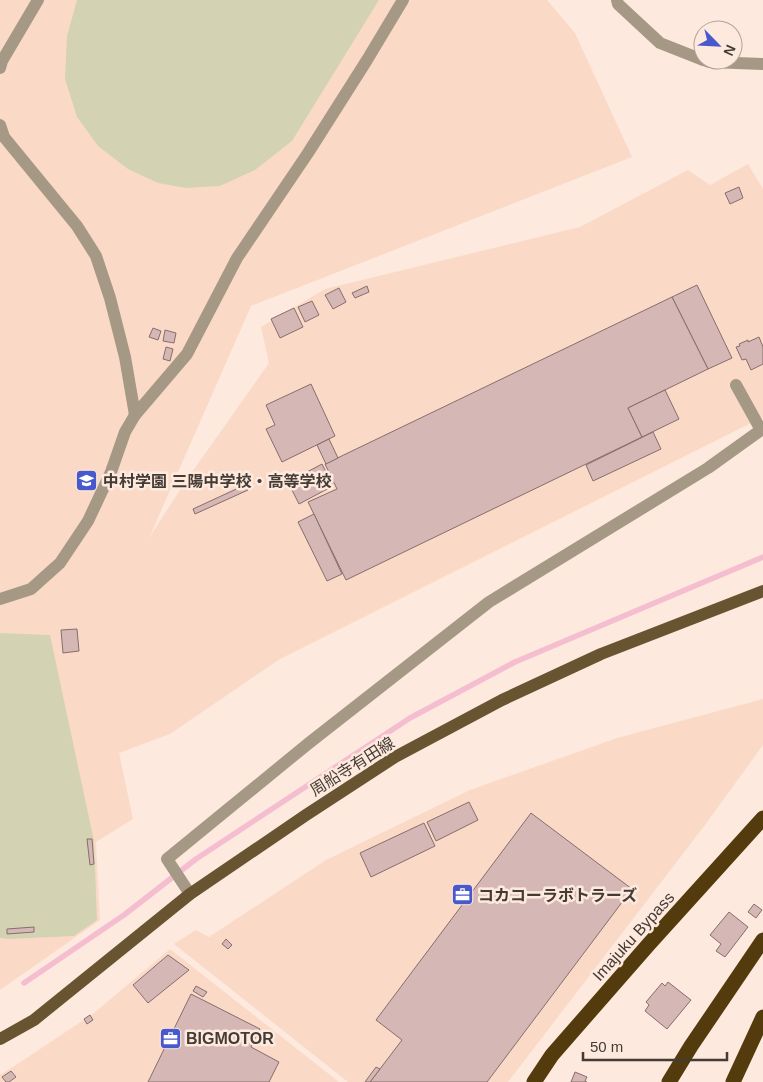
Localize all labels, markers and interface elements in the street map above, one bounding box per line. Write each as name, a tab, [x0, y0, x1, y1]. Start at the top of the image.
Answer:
north arrow	[693, 20, 743, 70]
text: N	[721, 42, 739, 58]
school or university icon: 中村学園 三陽中学校・高等学校	[75, 469, 99, 493]
place label: 中村学園 三陽中学校・高等学校	[103, 472, 331, 490]
street label: 周船寺有田線	[307, 734, 397, 799]
office icon: コカコーラボトラーズ	[450, 883, 474, 907]
place label: コカコーラボトラーズ	[478, 887, 637, 904]
street label: Imajuku Bypass	[589, 889, 677, 984]
office icon: BIGMOTOR	[158, 1026, 182, 1050]
place label: BIGMOTOR	[186, 1030, 274, 1047]
scale bar	[583, 1030, 727, 1062]
text: 50 m	[590, 1038, 623, 1055]

